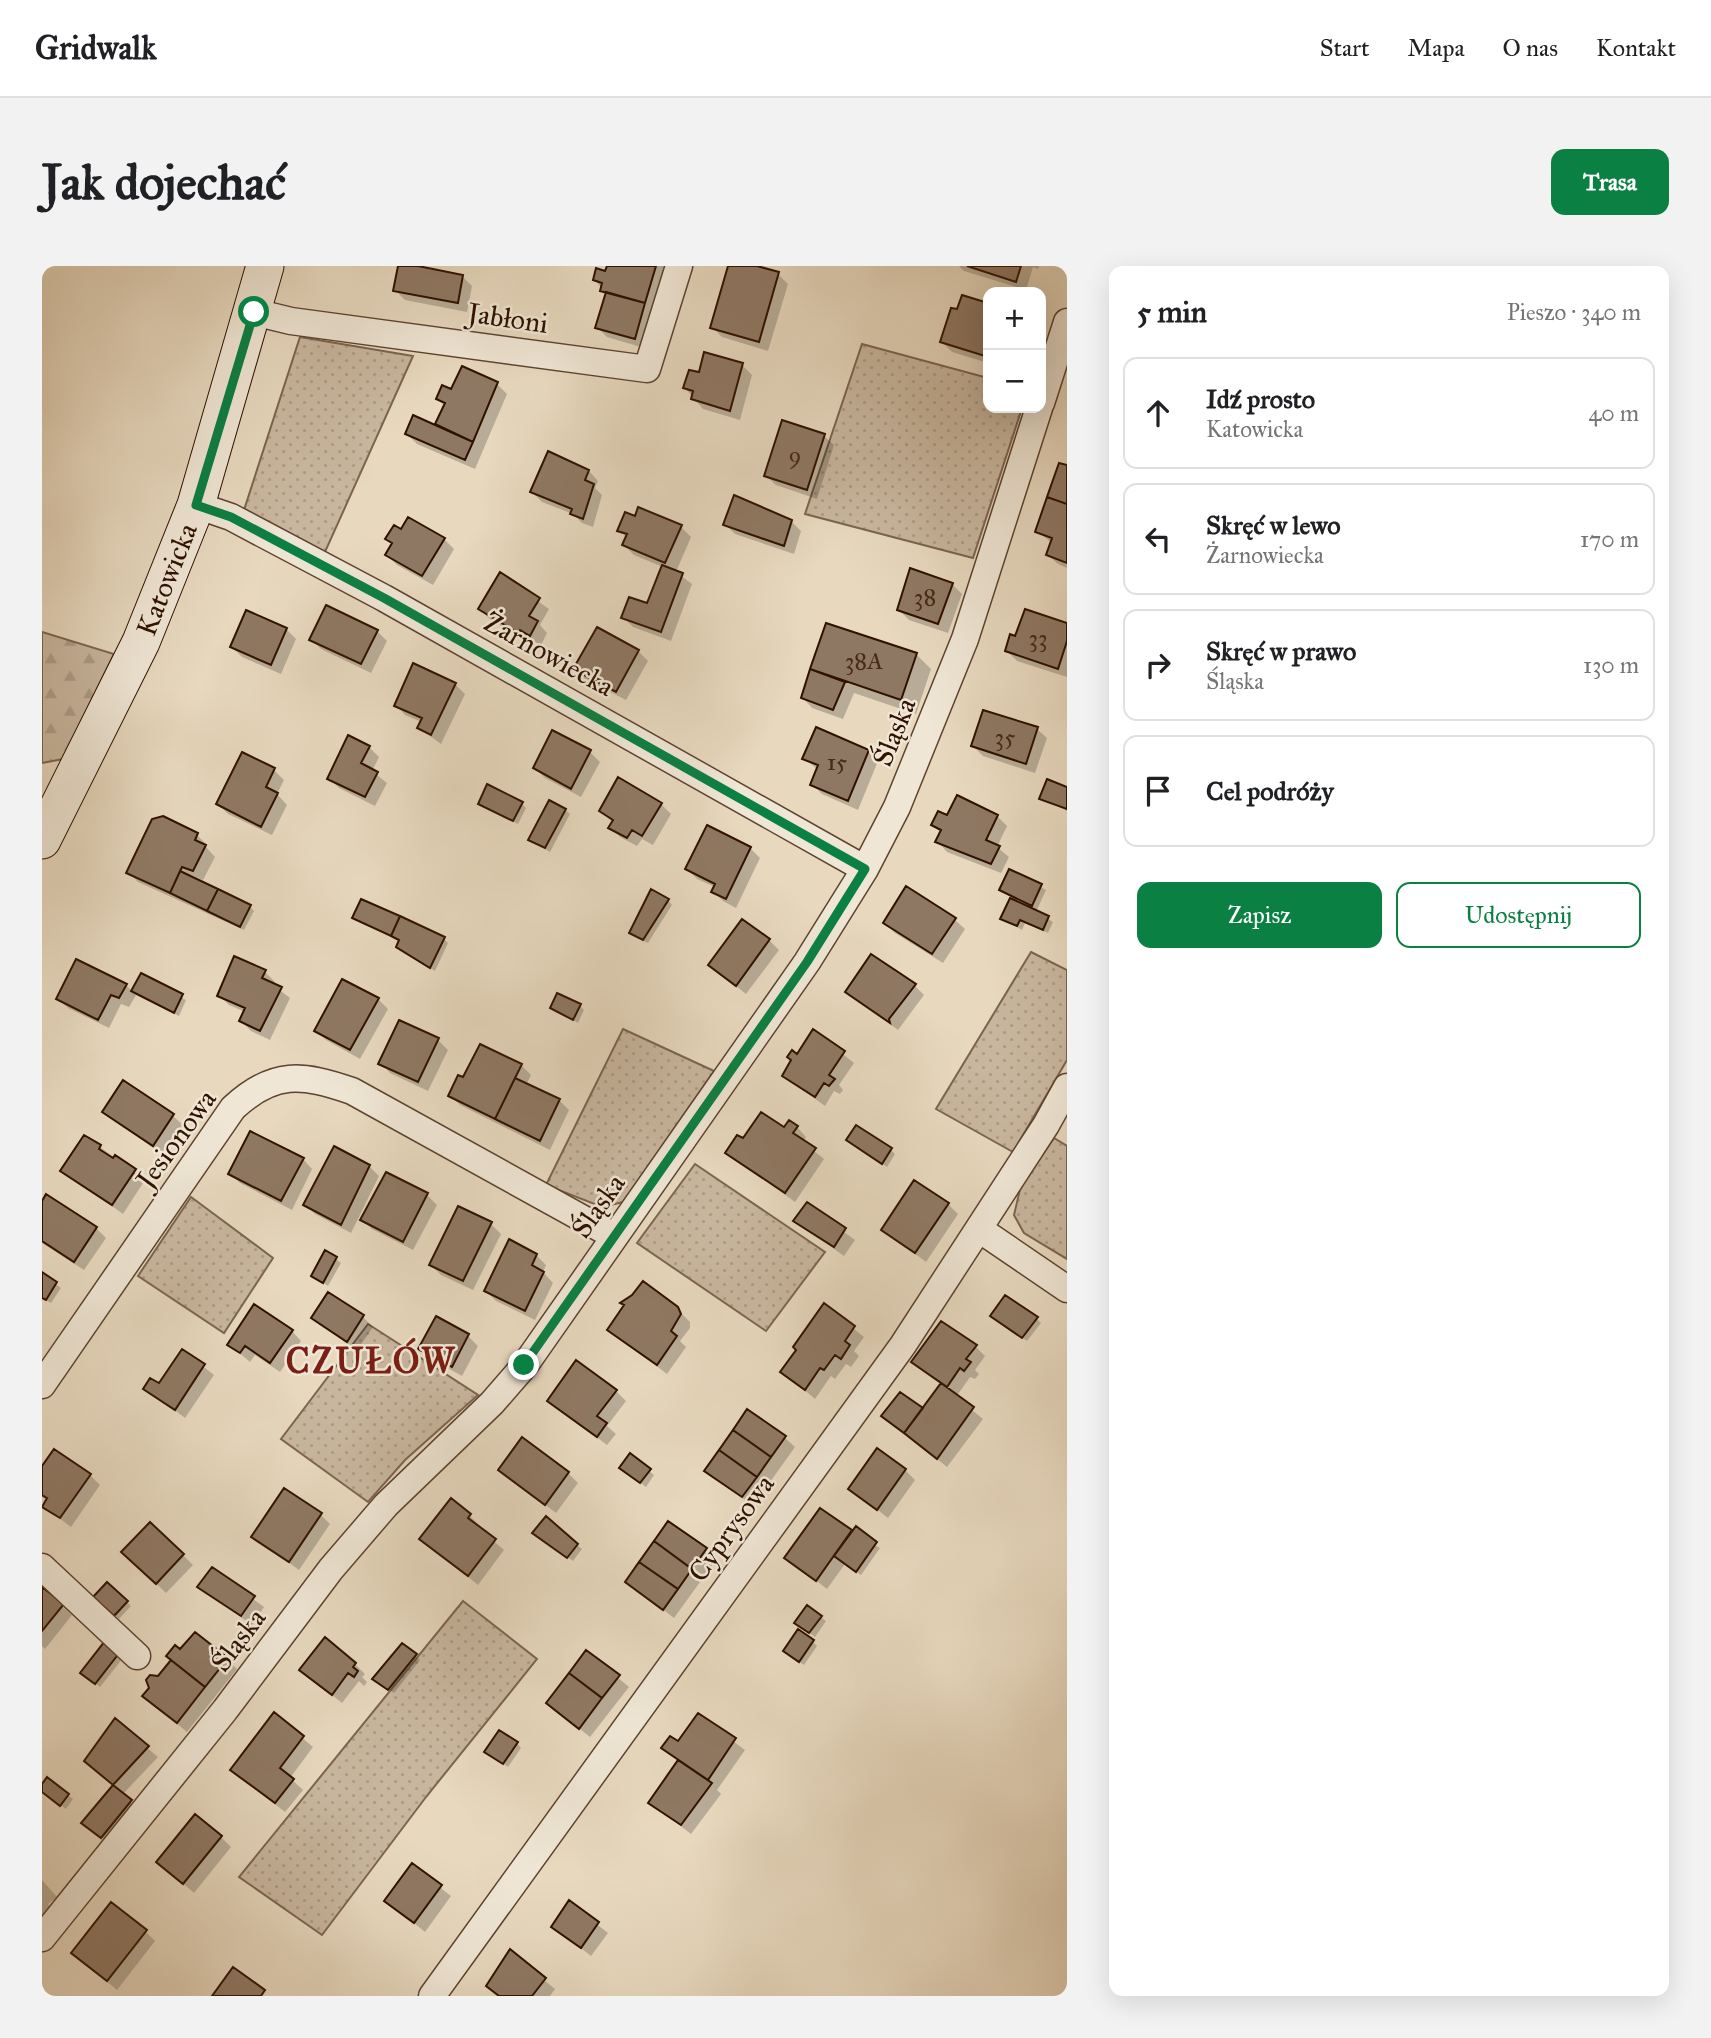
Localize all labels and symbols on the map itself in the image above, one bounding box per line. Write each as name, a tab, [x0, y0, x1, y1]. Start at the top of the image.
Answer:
street label: Jabłoni	[463, 295, 551, 341]
route start	[238, 296, 269, 327]
house number: 9	[789, 440, 801, 470]
street label: Katowicka	[128, 518, 205, 641]
house number: 38	[914, 582, 936, 612]
street label: Żarnowiecka	[478, 604, 620, 704]
house number: 33	[1028, 623, 1048, 653]
house number: 38A	[845, 646, 883, 676]
street label: Śląska	[865, 693, 923, 771]
house number: 35	[995, 722, 1015, 752]
house number: 15	[827, 747, 847, 777]
street label: Jesionowa	[127, 1082, 224, 1198]
street label: Śląska	[563, 1167, 633, 1245]
district label: CZUŁÓW	[286, 1337, 456, 1383]
route end	[508, 1349, 539, 1380]
street label: Cyprysowa	[680, 1467, 782, 1589]
street label: Śląska	[203, 1601, 273, 1679]

